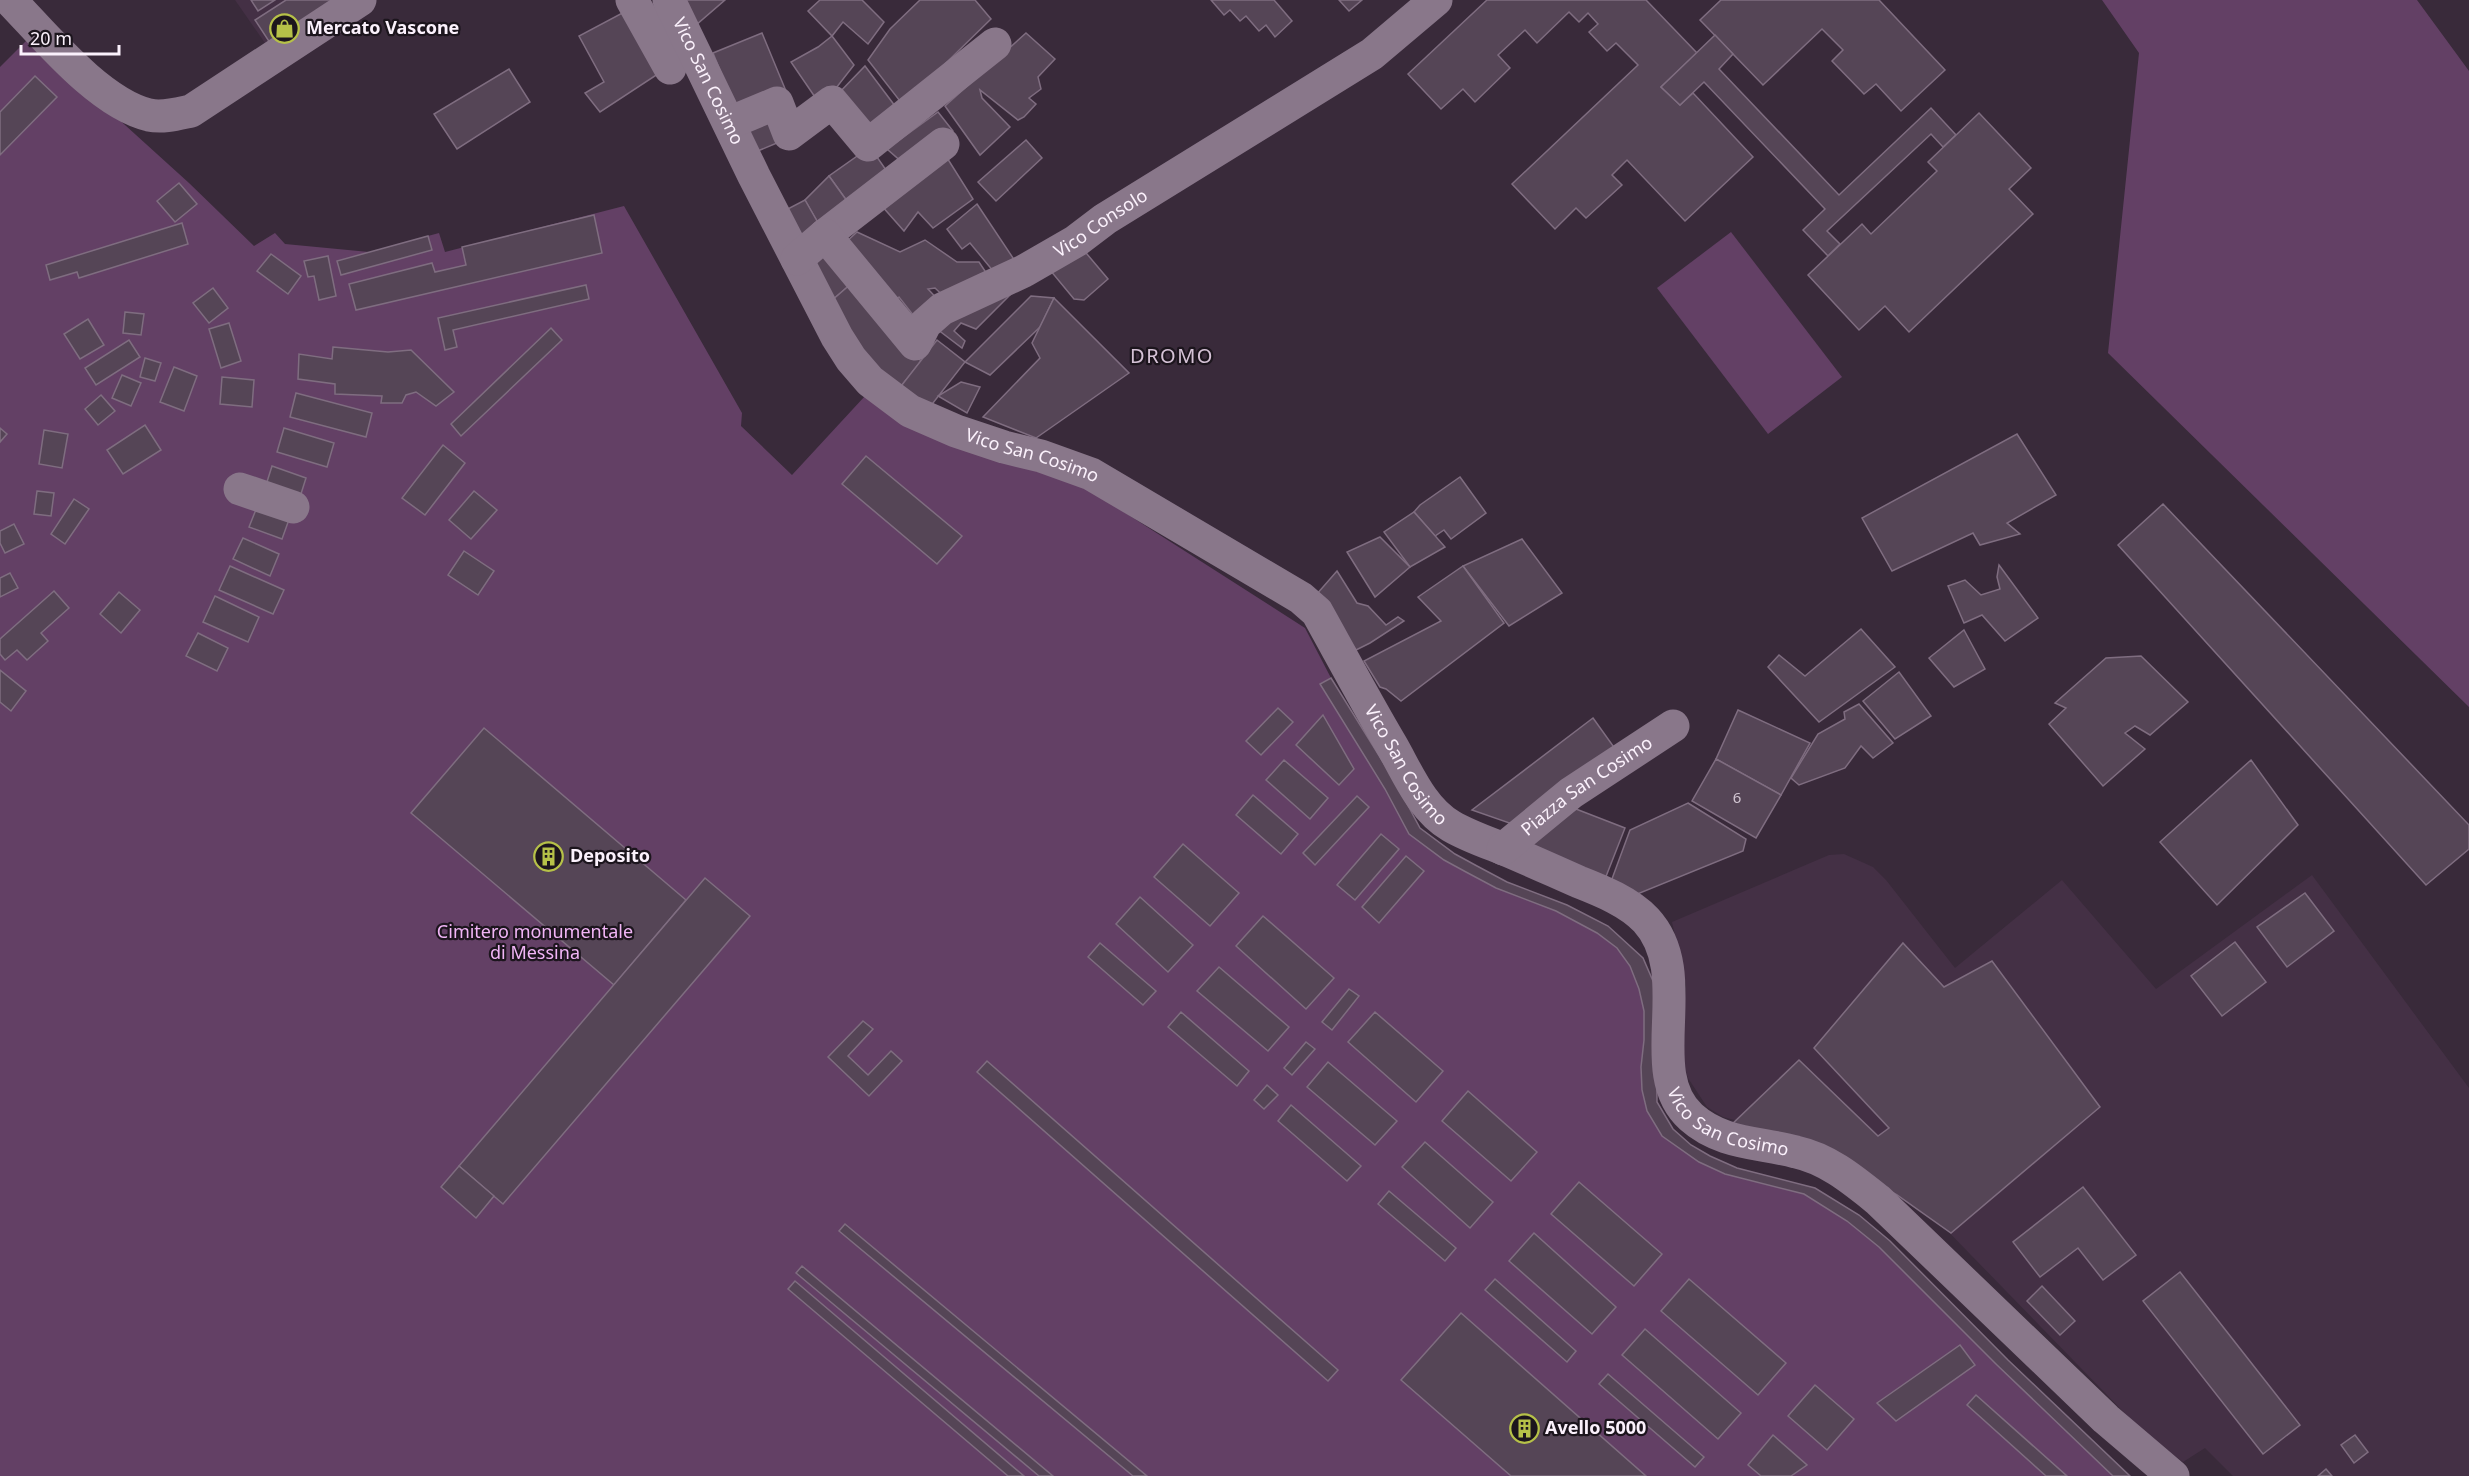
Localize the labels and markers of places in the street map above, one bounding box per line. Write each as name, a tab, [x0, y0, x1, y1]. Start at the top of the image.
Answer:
shop icon: Mercato Vascone	[269, 12, 301, 44]
place label: Mercato Vascone	[306, 15, 459, 39]
building icon: Deposito	[533, 840, 565, 872]
place label: Deposito	[570, 843, 650, 867]
building icon: Avello 5000	[1508, 1412, 1540, 1444]
place label: Avello 5000	[1545, 1415, 1646, 1439]

